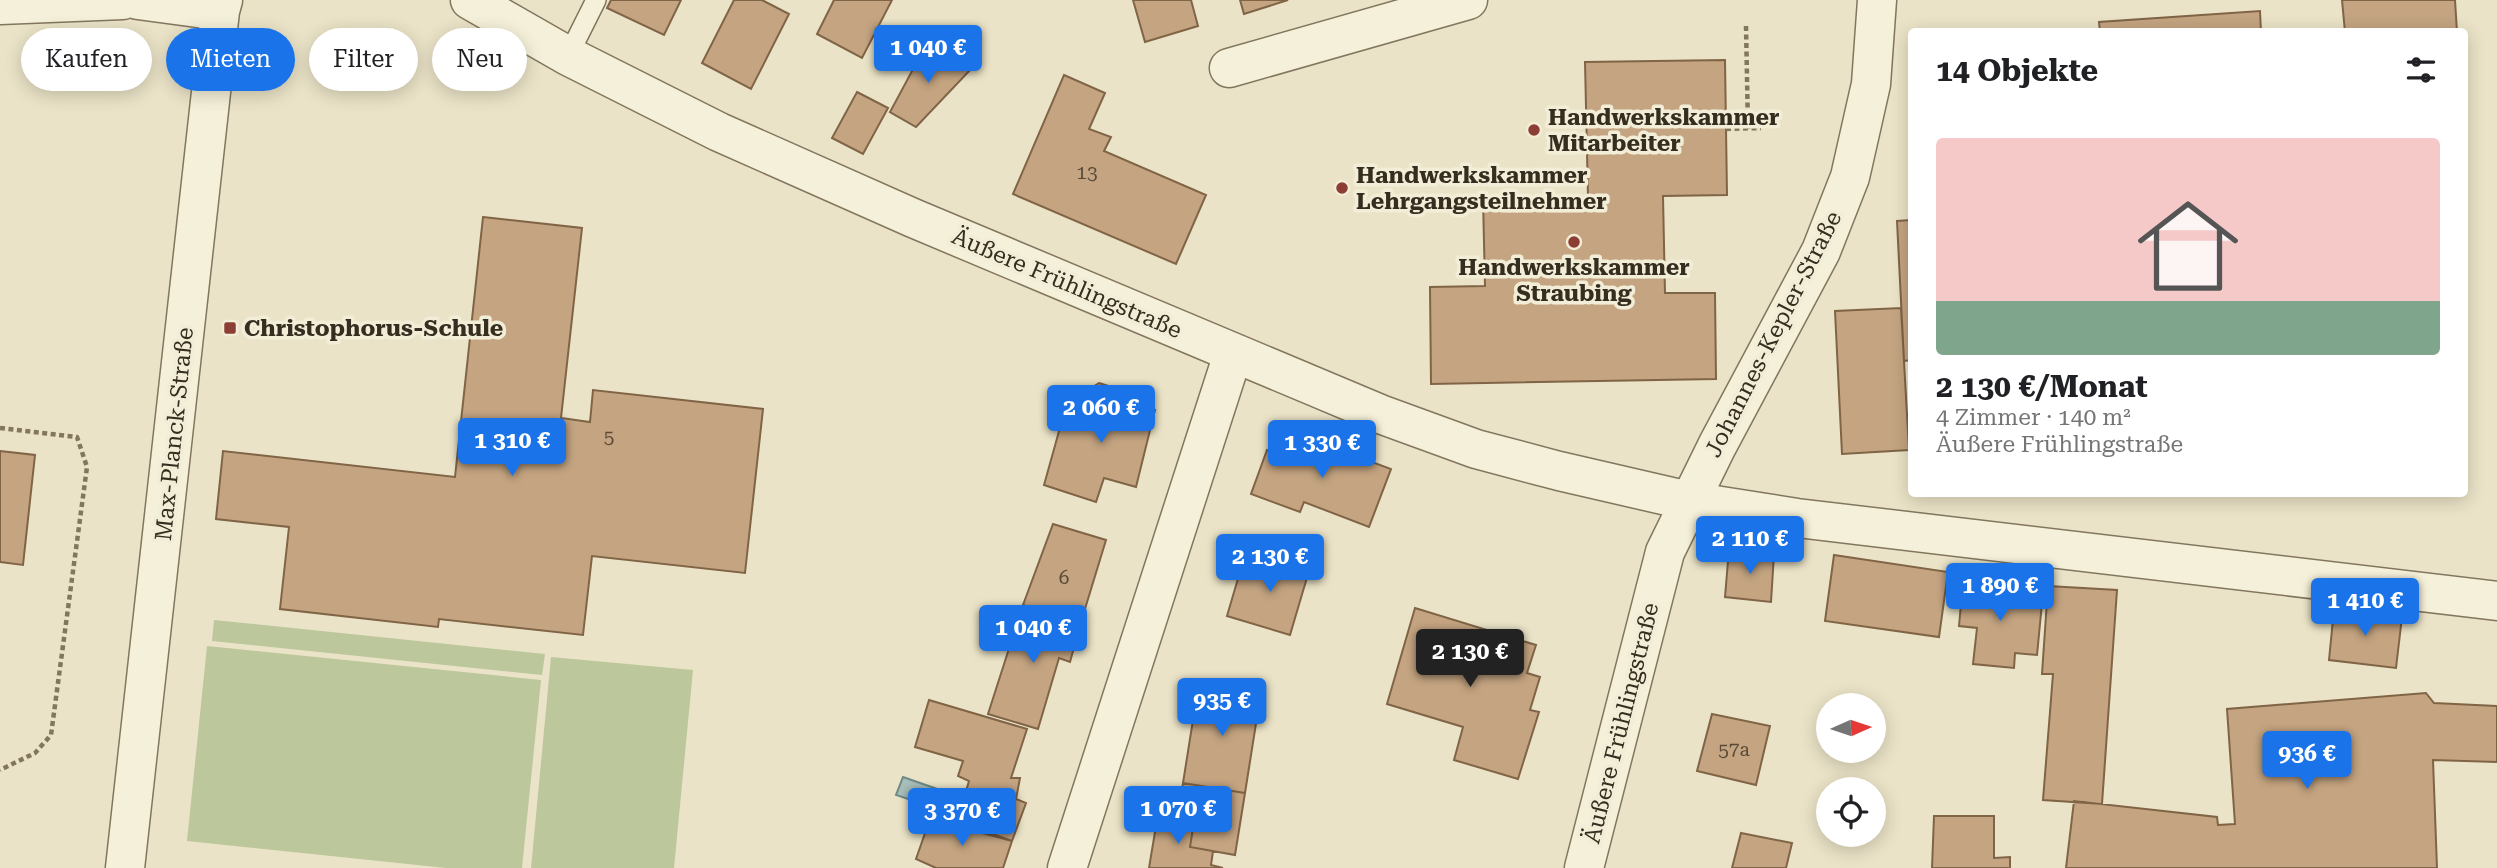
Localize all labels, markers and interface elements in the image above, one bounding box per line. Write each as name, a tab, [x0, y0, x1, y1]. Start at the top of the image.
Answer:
pin: 1 040 €	[863, 25, 993, 85]
chip: Kaufen	[21, 28, 152, 91]
chip: Mieten	[166, 28, 295, 91]
chip: Filter	[309, 28, 418, 91]
chip: Neu	[432, 28, 527, 91]
text: 1 040 €	[890, 34, 966, 61]
icon: filters	[2402, 51, 2440, 89]
text: 14 Objekte	[1936, 53, 2098, 88]
place label: Handwerkskammer Mitarbeiter	[1548, 104, 1780, 157]
marker: Handwerkskammer Mitarbeiter	[1526, 122, 1542, 138]
house number: 13	[1076, 161, 1098, 184]
place label: Handwerkskammer Lehrgangsteilnehmer	[1356, 162, 1607, 215]
marker: Handwerkskammer Lehrgangsteilnehmer	[1334, 180, 1350, 196]
icon: home	[2125, 183, 2251, 309]
street label: Johannes-Kepler-Straße	[1700, 207, 1847, 462]
street label: Äußere Frühlingstraße	[948, 223, 1186, 344]
marker: Handwerkskammer Straubing	[1566, 234, 1582, 250]
place label: Handwerkskammer Straubing	[1458, 254, 1690, 307]
place label: Christophorus-Schule	[244, 315, 503, 342]
marker: Christophorus-Schule	[222, 320, 238, 336]
street label: Max-Planck-Straße	[150, 326, 199, 542]
text: 2 130 €/Monat	[1936, 369, 2148, 404]
pin: 2 060 €	[1036, 386, 1166, 445]
text: 2 060 €	[1063, 394, 1139, 421]
text: 4 Zimmer · 140 m²	[1936, 404, 2131, 431]
pin: 1 310 €	[447, 419, 577, 478]
pin: 1 330 €	[1257, 420, 1387, 480]
house number: 5	[604, 425, 614, 448]
text: 1 310 €	[474, 427, 550, 454]
text: 1 330 €	[1284, 429, 1360, 456]
text: Äußere Frühlingstraße	[1936, 431, 2183, 458]
pin: 2 110 €	[1685, 516, 1815, 576]
text: 2 110 €	[1712, 525, 1788, 552]
pin: 2 130 €	[1205, 534, 1335, 594]
text: 2 130 €	[1232, 543, 1308, 570]
pin: 1 890 €	[1935, 564, 2065, 623]
house number: 6	[1059, 566, 1069, 589]
text: 1 890 €	[1962, 572, 2038, 599]
pin: 1 410 €	[2300, 578, 2430, 638]
text: 1 410 €	[2327, 587, 2403, 614]
street label: Äußere Frühlingstraße	[1578, 600, 1664, 846]
pin: 1 040 €	[968, 606, 1098, 665]
text: 1 040 €	[995, 614, 1071, 641]
pin: 2 130 €	[1405, 630, 1535, 689]
text: 2 130 €	[1432, 638, 1508, 665]
pin: 935 €	[1173, 678, 1271, 738]
text: 935 €	[1193, 687, 1251, 714]
north arrow	[1816, 693, 1886, 763]
map controls	[1816, 693, 1886, 847]
pin: 936 €	[2258, 732, 2356, 791]
house number: 57a	[1718, 738, 1750, 761]
text: 936 €	[2278, 740, 2336, 767]
button: locate	[1816, 777, 1886, 847]
pin: 1 070 €	[1113, 786, 1243, 846]
pin: 3 370 €	[897, 788, 1027, 848]
text: 1 070 €	[1140, 795, 1216, 822]
text: 3 370 €	[924, 797, 1000, 824]

